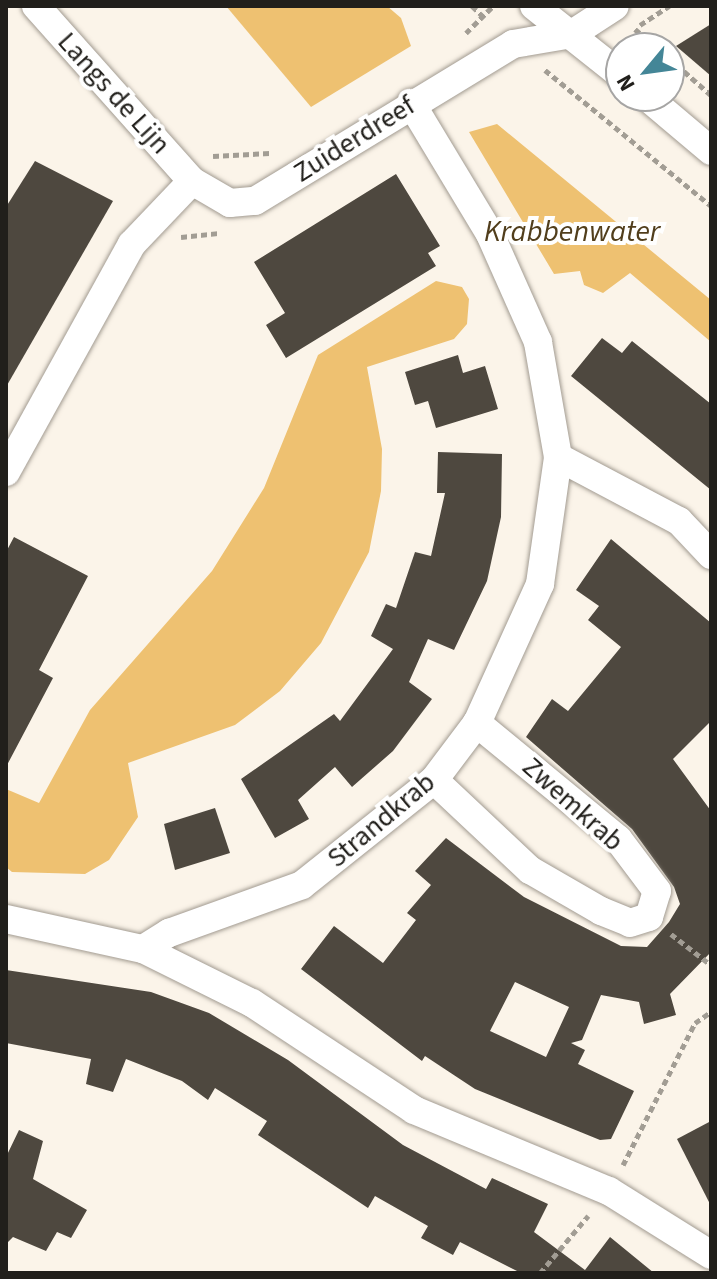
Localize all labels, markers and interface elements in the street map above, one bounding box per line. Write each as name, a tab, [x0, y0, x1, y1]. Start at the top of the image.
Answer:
street label: Langs de Lijn	[51, 25, 177, 161]
north arrow	[605, 32, 685, 112]
text: N	[608, 69, 643, 97]
street label: Zuiderdreef	[287, 89, 421, 189]
water label: Krabbenwater	[484, 214, 660, 250]
street label: Zwemkrab	[516, 750, 630, 858]
street label: Strandkrab	[320, 765, 442, 875]

